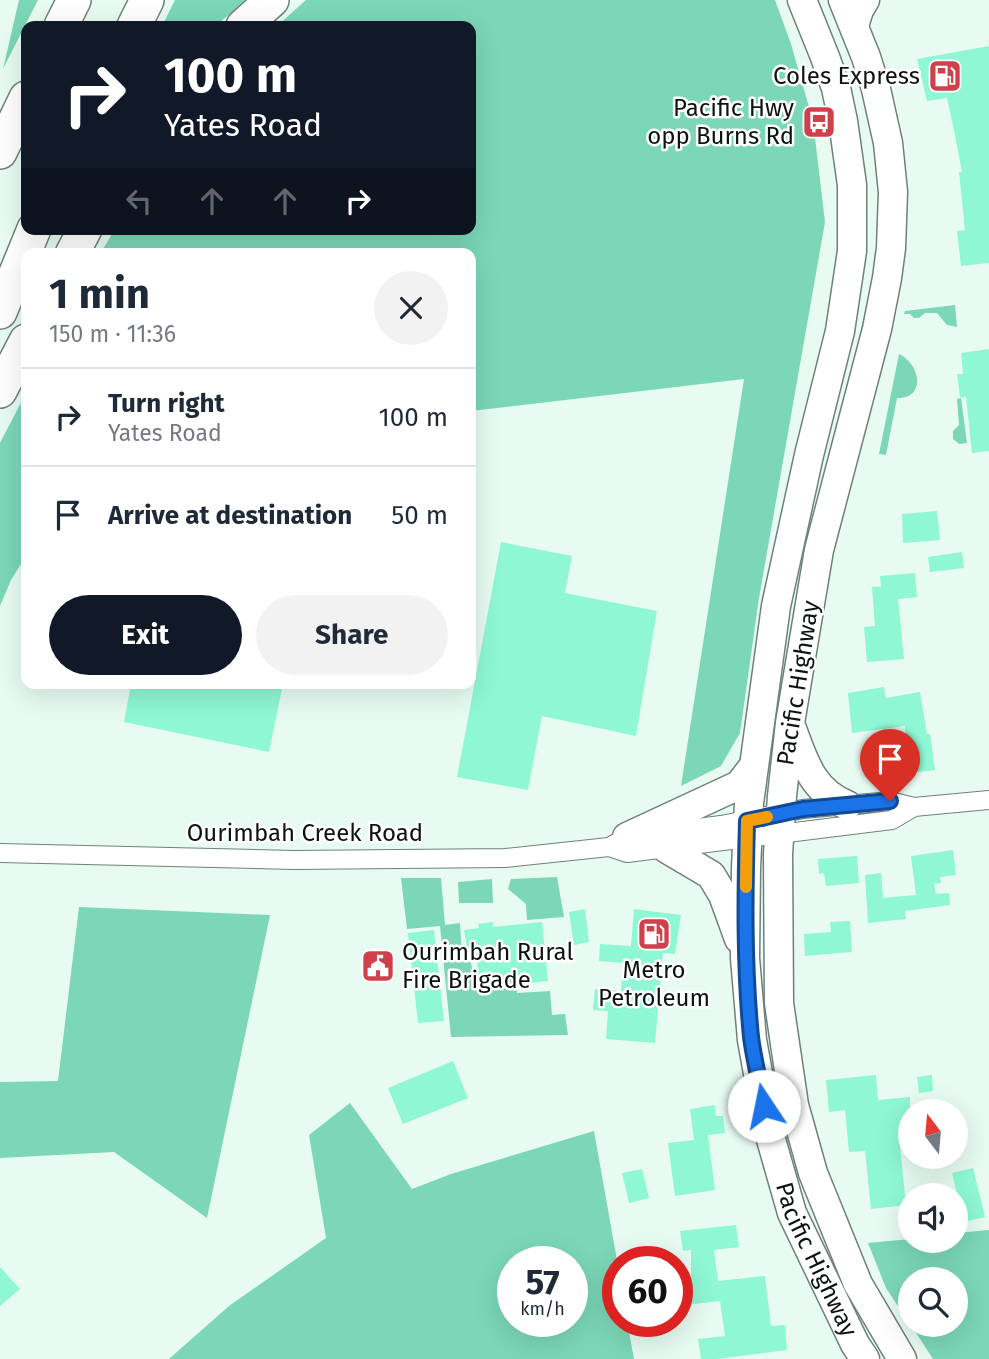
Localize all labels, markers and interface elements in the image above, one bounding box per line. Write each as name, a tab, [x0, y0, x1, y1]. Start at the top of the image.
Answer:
text: 100 m	[164, 46, 297, 105]
icon: right	[49, 49, 140, 140]
fuel station icon: Coles Express	[926, 57, 964, 95]
place label: Coles Express	[773, 62, 920, 90]
place label: Pacific Hwy opp Burns Rd	[647, 94, 794, 150]
bus stop icon: Pacific Hwy opp Burns Rd	[800, 103, 838, 141]
text: Yates Road	[164, 106, 322, 144]
icon: left	[120, 182, 158, 220]
icon: ahead	[193, 182, 231, 220]
icon: ahead	[266, 182, 304, 220]
icon: right	[339, 182, 377, 220]
text: 1 min	[49, 269, 150, 319]
button: close	[374, 271, 448, 345]
text: 150 m · 11:36	[49, 320, 176, 348]
text: Turn right	[108, 388, 225, 419]
icon: right	[49, 398, 87, 436]
text: 100 m	[379, 402, 448, 433]
text: Yates Road	[108, 419, 222, 447]
icon: arrive	[49, 496, 87, 534]
text: Arrive at destination	[108, 500, 352, 531]
text: 50 m	[391, 500, 448, 531]
button: Exit	[49, 595, 242, 675]
button: Share	[256, 595, 448, 675]
street label: Pacific Highway	[771, 598, 825, 767]
pin	[860, 729, 920, 801]
icon: arrive	[871, 740, 909, 778]
street label: Ourimbah Creek Road	[187, 819, 423, 847]
fuel station icon: Metro Petroleum	[635, 915, 673, 953]
place label: Ourimbah Rural Fire Brigade	[402, 938, 573, 994]
public building icon: Ourimbah Rural Fire Brigade	[359, 947, 397, 985]
place label: Metro Petroleum	[598, 956, 710, 1012]
position arrow	[727, 1069, 801, 1143]
north arrow	[898, 1099, 968, 1169]
map controls	[898, 1099, 968, 1337]
street label: Pacific Highway	[770, 1179, 863, 1341]
button: sound	[898, 1183, 968, 1253]
speed limit sign: 60	[602, 1246, 693, 1337]
text: 57	[525, 1261, 560, 1303]
button: search	[898, 1267, 968, 1337]
text: km/h	[520, 1298, 565, 1320]

